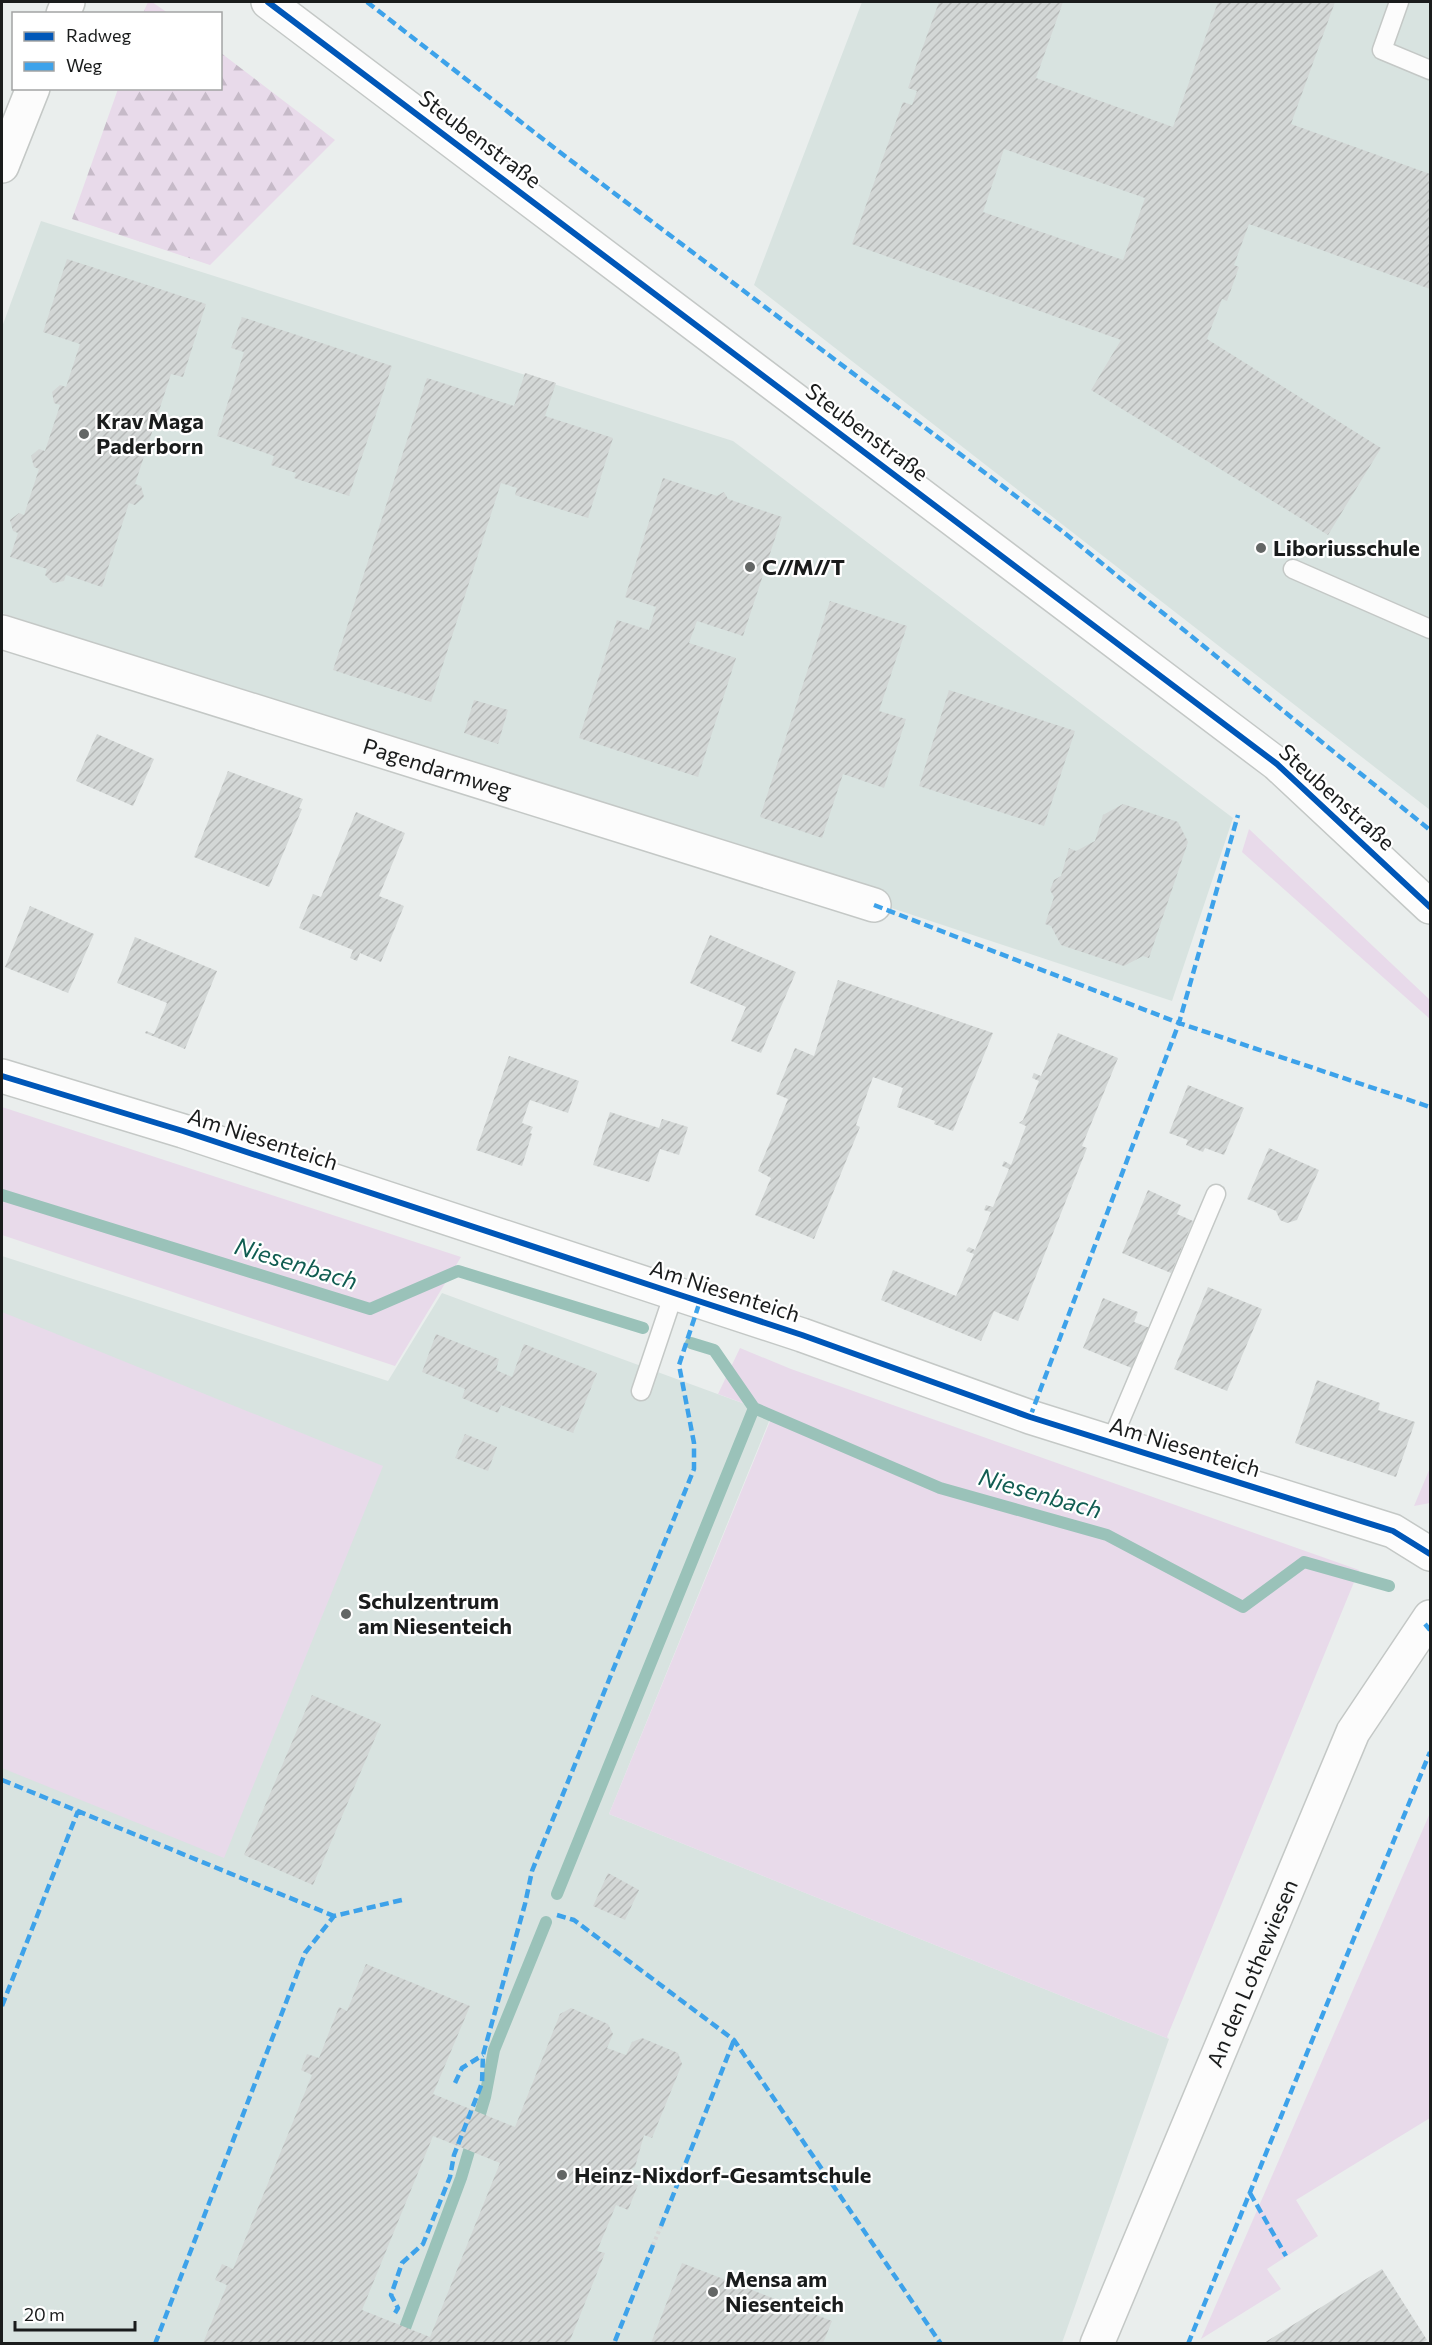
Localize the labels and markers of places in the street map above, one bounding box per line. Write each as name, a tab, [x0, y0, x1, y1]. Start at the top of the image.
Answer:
place label: Krav Maga Paderborn	[96, 407, 204, 459]
marker: Krav Maga Paderborn	[77, 427, 91, 441]
place label: Liboriusschule	[1273, 534, 1420, 561]
marker: Liboriusschule	[1254, 541, 1268, 555]
place label: C//M//T	[762, 553, 845, 580]
marker: C//M//T	[743, 560, 757, 574]
place label: Schulzentrum am Niesenteich	[358, 1587, 512, 1639]
marker: Schulzentrum am Niesenteich	[339, 1607, 353, 1621]
place label: Heinz-Nixdorf-Gesamtschule	[574, 2161, 871, 2188]
marker: Heinz-Nixdorf-Gesamtschule	[555, 2168, 569, 2182]
place label: Mensa am Niesenteich	[725, 2265, 844, 2317]
marker: Mensa am Niesenteich	[706, 2285, 720, 2299]

